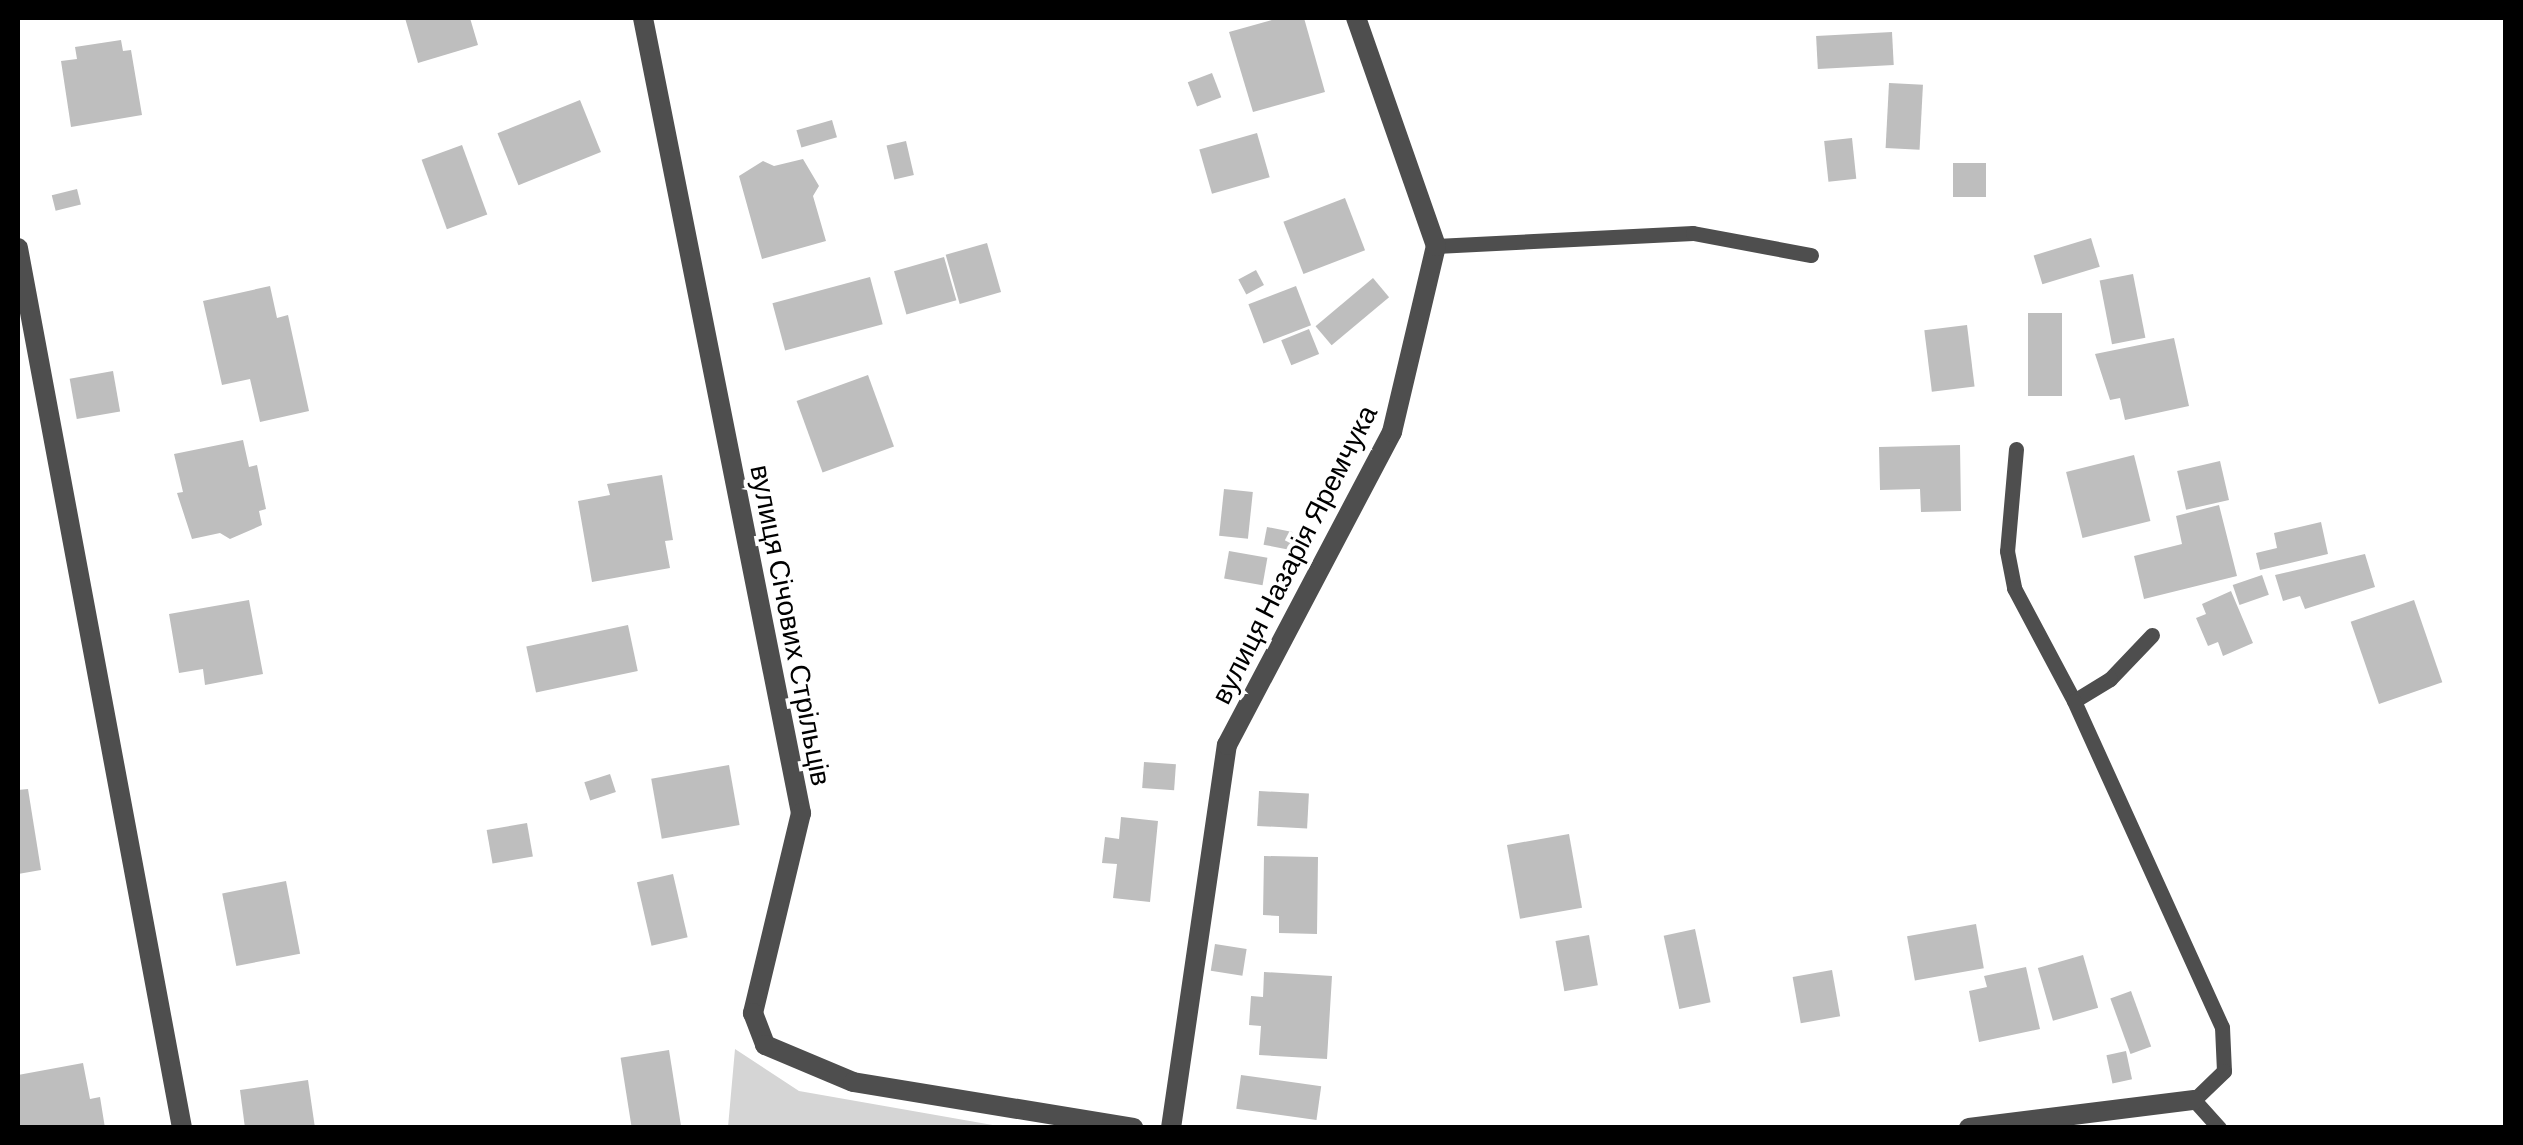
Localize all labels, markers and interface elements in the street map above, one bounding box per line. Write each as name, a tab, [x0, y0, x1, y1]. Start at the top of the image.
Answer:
street label: вулиця Назарія Яремчука	[1203, 399, 1383, 709]
street label: вулиця Січових Стрільців	[744, 462, 840, 788]

